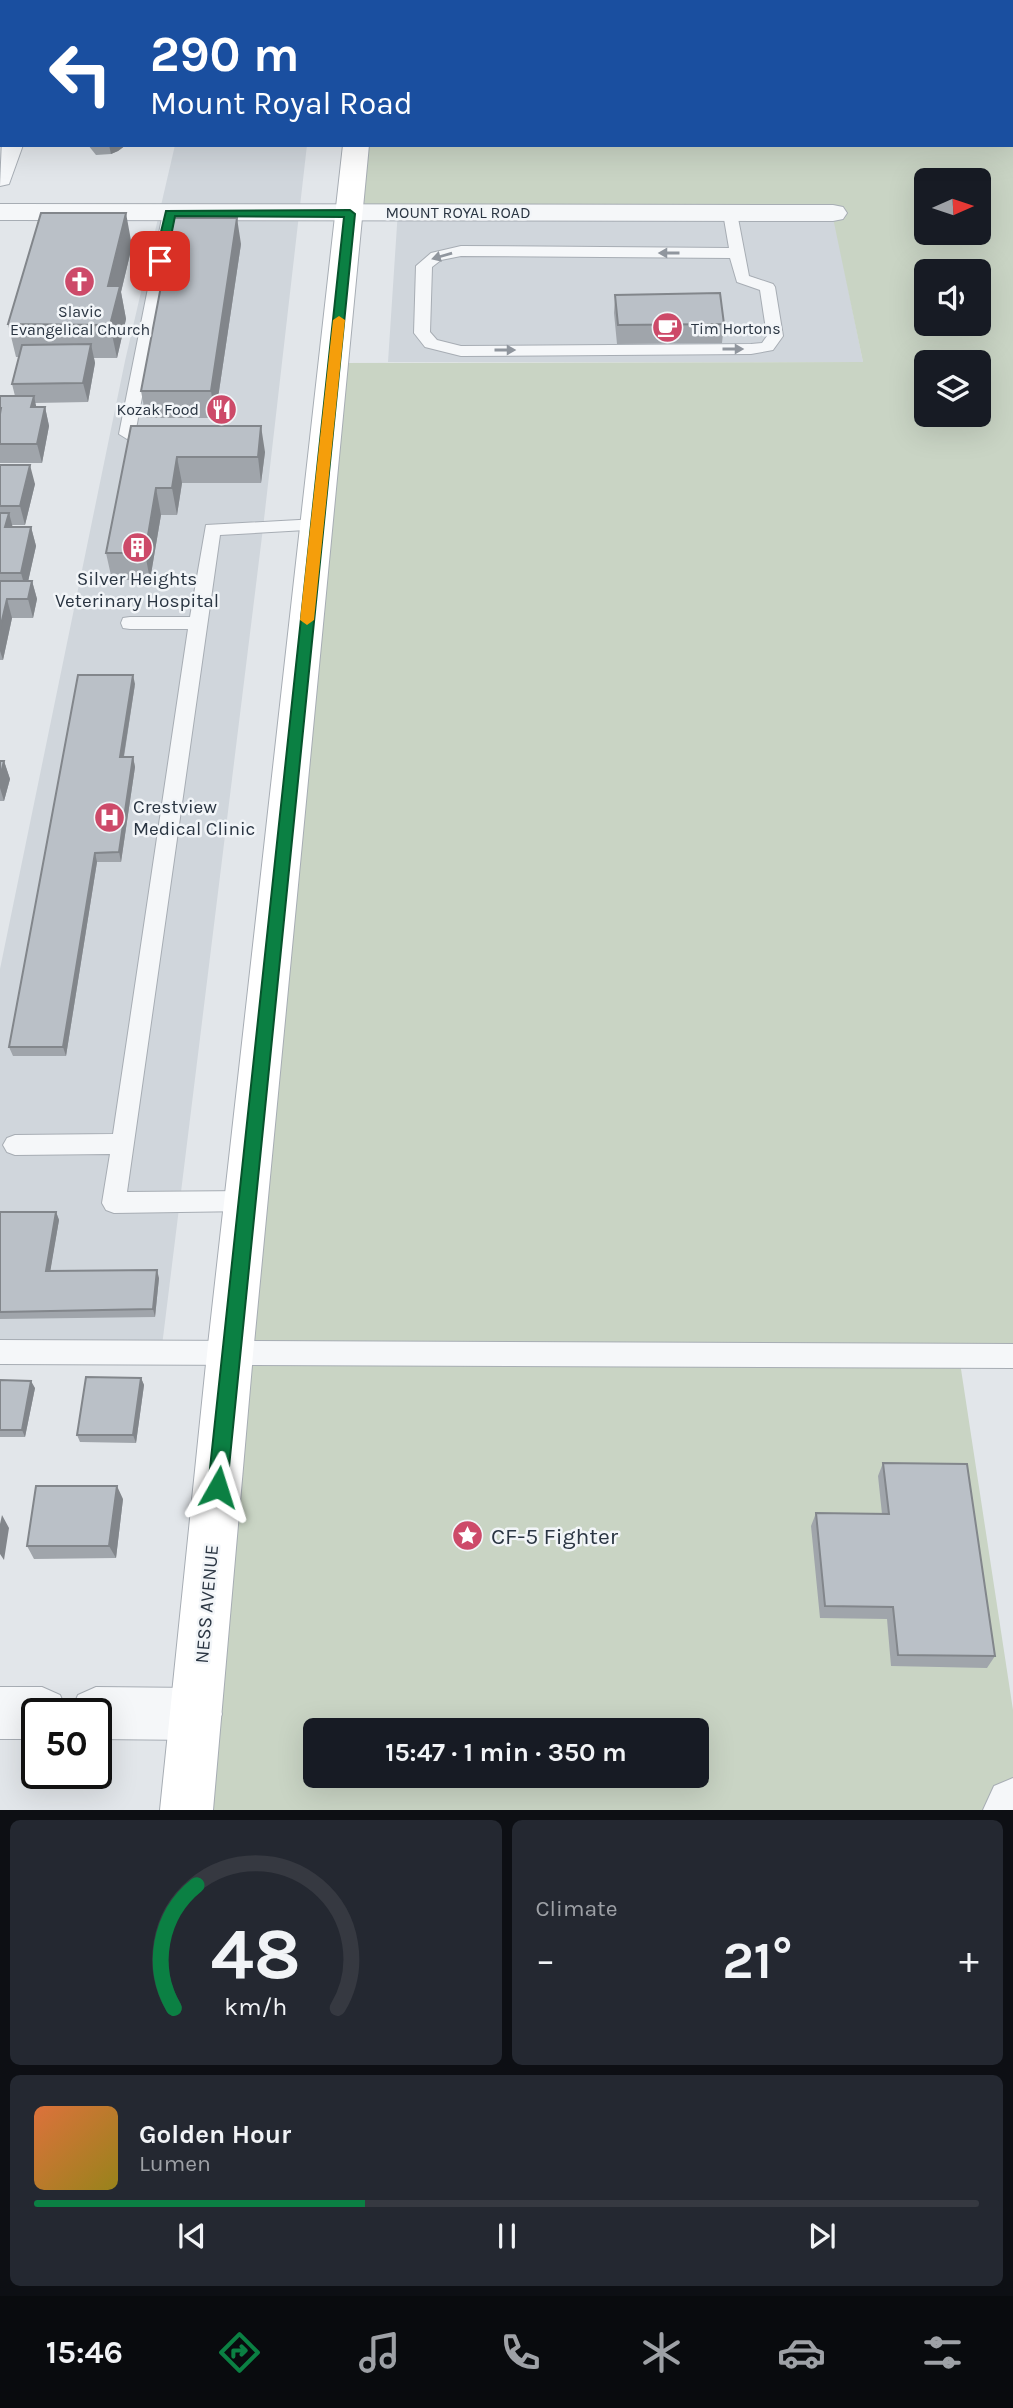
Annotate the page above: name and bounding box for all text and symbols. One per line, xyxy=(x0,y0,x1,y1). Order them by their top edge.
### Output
text: 290 m xyxy=(150,26,299,83)
icon: left xyxy=(35,28,126,119)
text: Mount Royal Road xyxy=(150,85,413,122)
north arrow xyxy=(914,168,990,245)
map controls xyxy=(914,168,991,427)
street label: MOUNT ROYAL ROAD xyxy=(386,203,530,222)
pin xyxy=(130,231,190,291)
icon: arrive xyxy=(141,242,179,280)
one-way arrow xyxy=(658,247,680,259)
one-way arrow xyxy=(432,251,453,261)
button: sound xyxy=(914,259,991,336)
church icon: Slavic Evangelical Church xyxy=(63,265,97,299)
place label: Slavic Evangelical Church xyxy=(10,302,150,339)
cafe icon: Tim Hortons xyxy=(651,311,685,345)
place label: Tim Hortons xyxy=(691,319,781,338)
one-way arrow xyxy=(722,343,744,355)
one-way arrow xyxy=(494,344,516,356)
button: layers xyxy=(914,350,991,427)
restaurant icon: Kozak Food xyxy=(205,392,239,426)
place label: Kozak Food xyxy=(116,400,199,419)
building icon: Silver Heights Veterinary Hospital xyxy=(120,530,154,564)
place label: Silver Heights Veterinary Hospital xyxy=(55,568,219,612)
place label: Crestview Medical Clinic xyxy=(133,796,255,840)
hospital icon: Crestview Medical Clinic xyxy=(93,800,127,834)
position arrow xyxy=(181,1450,255,1524)
place icon: CF-5 Fighter xyxy=(451,1519,485,1553)
place label: CF-5 Fighter xyxy=(491,1523,619,1550)
street label: NESS AVENUE xyxy=(191,1544,223,1664)
speed limit sign: 50 xyxy=(21,1698,112,1789)
text: 15:47 · 1 min · 350 m xyxy=(385,1737,627,1768)
text: Climate xyxy=(536,1895,618,1922)
text: 48 xyxy=(211,1912,301,1997)
text: 21° xyxy=(722,1930,792,1991)
text: − xyxy=(536,1938,555,1983)
text: + xyxy=(959,1938,979,1983)
text: km/h xyxy=(224,1992,287,2021)
text: Golden Hour xyxy=(139,2119,291,2150)
text: Lumen xyxy=(139,2150,211,2177)
icon: previous xyxy=(173,2217,211,2255)
icon: pause xyxy=(488,2217,526,2255)
icon: next xyxy=(803,2217,841,2255)
icon: directions xyxy=(215,2328,264,2377)
icon: music xyxy=(355,2328,404,2377)
icon: phone xyxy=(496,2328,545,2377)
icon: climate xyxy=(637,2328,686,2377)
icon: car xyxy=(777,2328,826,2377)
icon: filters xyxy=(918,2328,967,2377)
text: 15:46 xyxy=(46,2334,123,2371)

